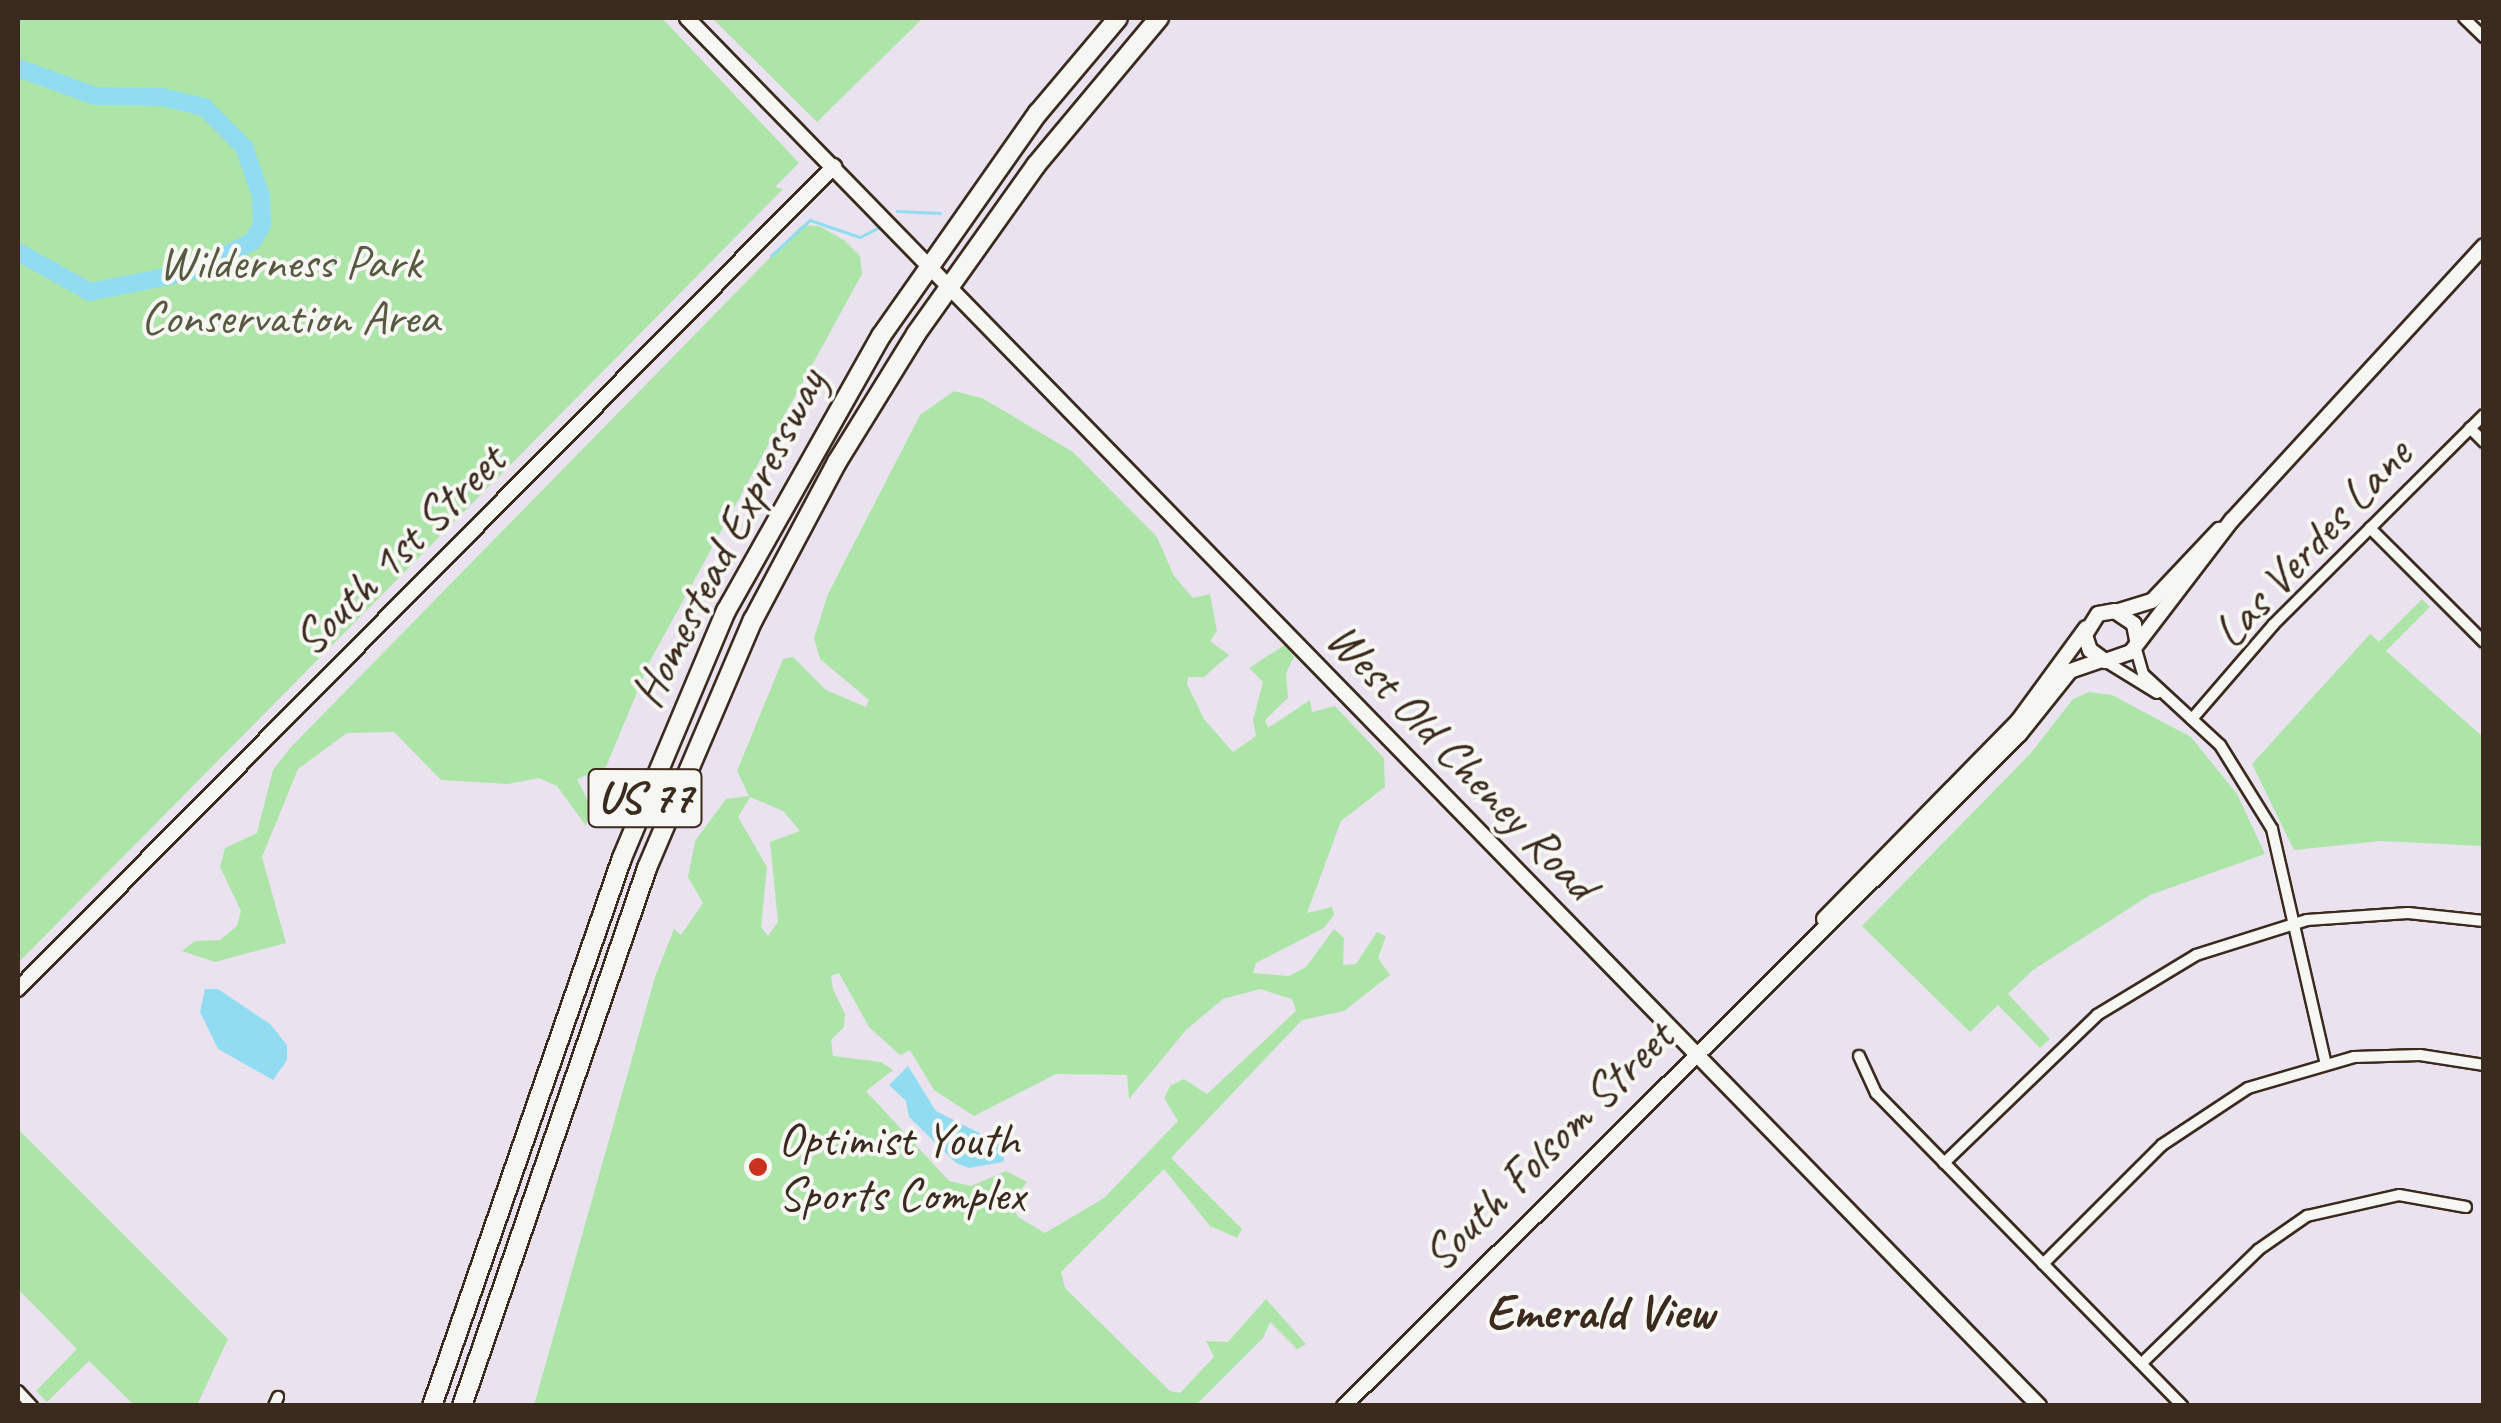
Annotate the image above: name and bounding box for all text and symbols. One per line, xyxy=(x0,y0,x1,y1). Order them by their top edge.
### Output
park label: Wilderness Park Conservation Area xyxy=(142,233,438,346)
street label: Homestead Expressway xyxy=(618,359,838,717)
street label: Las Verdes Lane xyxy=(2200,426,2424,660)
street label: South 1st Street xyxy=(281,432,517,668)
street label: West Old Cheney Road xyxy=(1315,610,1609,912)
road number: US 77 xyxy=(588,758,702,838)
street label: South Folsom Street xyxy=(1411,1009,1685,1283)
place label: Optimist Youth Sports Complex xyxy=(778,1110,1022,1223)
marker: Optimist Youth Sports Complex xyxy=(747,1156,769,1178)
district label: Emerald View xyxy=(1486,1282,1714,1342)

